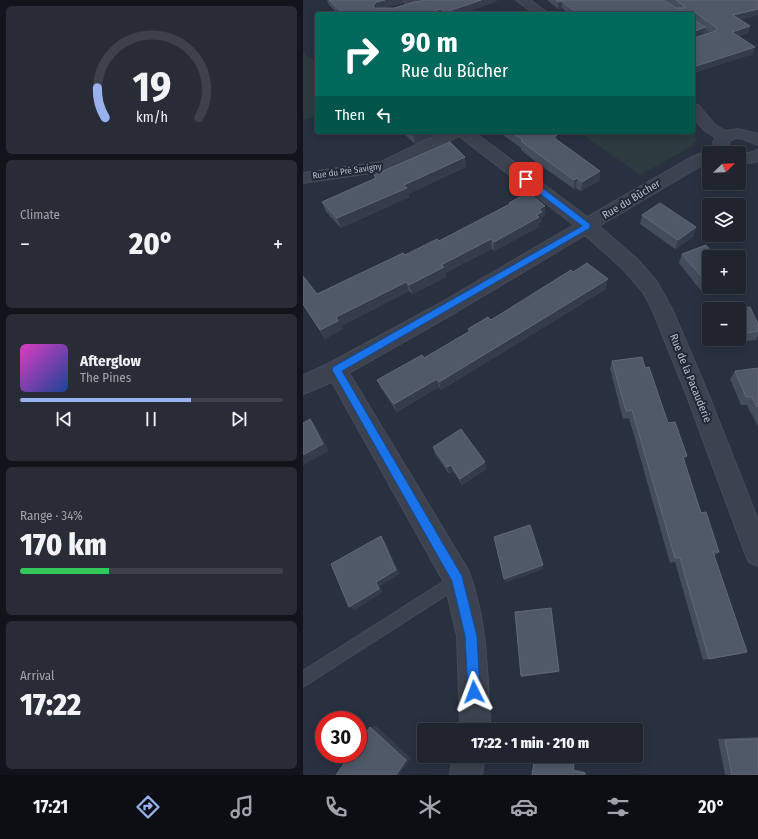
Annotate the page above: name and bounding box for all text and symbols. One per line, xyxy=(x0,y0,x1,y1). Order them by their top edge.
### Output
text: 90 m xyxy=(401,26,458,59)
icon: right xyxy=(335,28,387,80)
text: Rue du Bûcher xyxy=(401,60,508,82)
text: 19 xyxy=(132,62,171,112)
icon: left xyxy=(373,104,395,126)
text: Then xyxy=(335,106,365,124)
text: km/h xyxy=(136,108,167,125)
north arrow xyxy=(702,146,746,190)
map controls xyxy=(702,146,746,346)
street label: Rue du Pré Savigny xyxy=(312,161,382,181)
pin xyxy=(509,162,543,196)
icon: arrive xyxy=(515,168,537,190)
street label: Rue du Bûcher xyxy=(600,177,663,222)
button: layers xyxy=(702,198,746,242)
text: Climate xyxy=(20,207,60,222)
text: 20° xyxy=(129,226,174,262)
text: − xyxy=(20,231,30,258)
text: + xyxy=(273,231,283,258)
button: + xyxy=(702,250,746,294)
button: − xyxy=(702,302,746,346)
street label: Rue de la Pacauderie xyxy=(667,332,714,424)
text: Afterglow xyxy=(80,352,141,370)
text: The Pines xyxy=(80,370,131,385)
icon: previous xyxy=(53,408,75,430)
icon: pause xyxy=(140,408,162,430)
icon: next xyxy=(228,408,250,430)
text: Range · 34% xyxy=(20,508,83,523)
text: 170 km xyxy=(20,527,107,563)
text: Arrival xyxy=(20,668,54,683)
position arrow xyxy=(453,671,495,713)
text: 17:22 xyxy=(20,687,81,723)
speed limit sign: 30 xyxy=(315,711,367,763)
text: 17:22 · 1 min · 210 m xyxy=(471,734,589,752)
icon: directions xyxy=(134,793,162,821)
icon: music xyxy=(228,793,256,821)
icon: phone xyxy=(322,793,350,821)
icon: climate xyxy=(416,793,444,821)
icon: car xyxy=(510,793,538,821)
icon: filters xyxy=(604,793,632,821)
text: 17:21 xyxy=(33,796,68,818)
text: 20° xyxy=(698,796,725,818)

